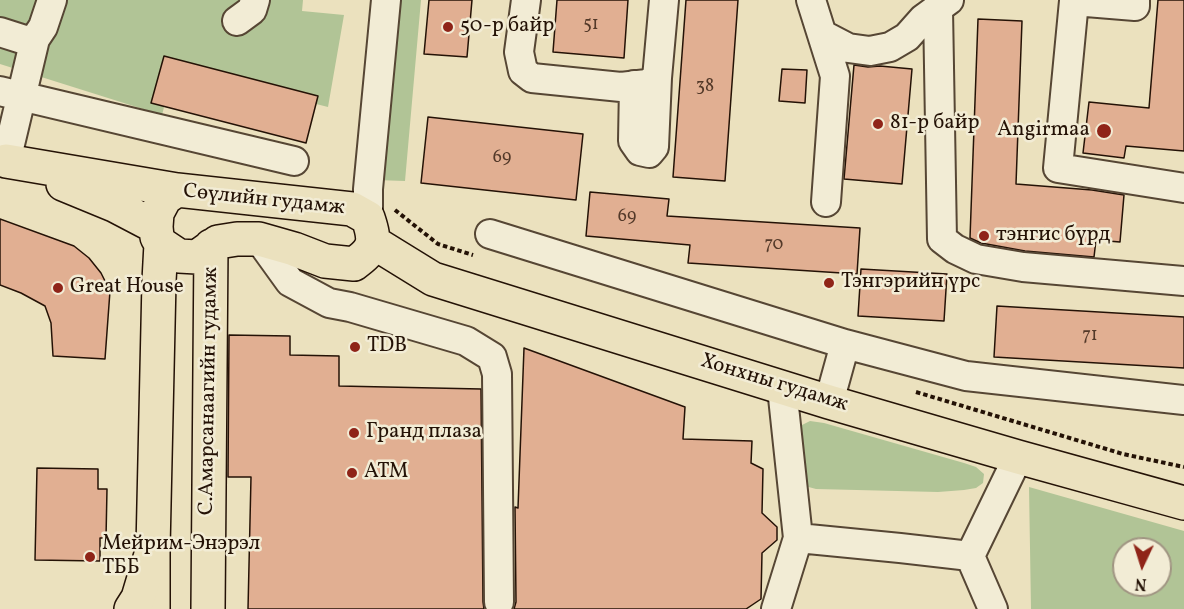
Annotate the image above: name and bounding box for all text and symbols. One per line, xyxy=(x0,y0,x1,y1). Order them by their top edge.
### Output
place label: 50-р байр xyxy=(460,14,554,40)
house number: 51 xyxy=(583,15,599,37)
marker: 50-р байр xyxy=(441,20,455,34)
house number: 38 xyxy=(696,77,714,99)
place label: 81-р байр xyxy=(890,111,980,137)
marker: 81-р байр xyxy=(871,117,885,131)
place label: Angirmaa xyxy=(997,118,1090,144)
marker: Angirmaa xyxy=(1095,122,1113,140)
house number: 69 xyxy=(493,148,511,170)
street label: Сөүлийн гудамж xyxy=(182,180,346,222)
house number: 69 xyxy=(618,207,636,229)
place label: тэнгис бүрд xyxy=(996,223,1110,249)
marker: тэнгис бүрд xyxy=(977,229,991,243)
house number: 70 xyxy=(765,235,783,257)
street label: С.Амарсанаагийн гудамж xyxy=(195,267,225,515)
place label: Тэнгэрийн үрс xyxy=(841,270,980,296)
place label: Great House xyxy=(70,275,184,301)
marker: Тэнгэрийн үрс xyxy=(822,276,836,290)
marker: Great House xyxy=(51,281,65,295)
house number: 71 xyxy=(1082,326,1098,348)
place label: TDB xyxy=(367,334,407,360)
marker: TDB xyxy=(348,340,362,354)
street label: Хонхны гудамж xyxy=(697,350,851,418)
place label: Гранд плаза xyxy=(366,420,482,446)
marker: Гранд плаза xyxy=(347,426,361,440)
place label: ATM xyxy=(364,460,408,486)
marker: ATM xyxy=(345,466,359,480)
place label: Мейрим-Энэрэл ТББ xyxy=(102,532,260,582)
north arrow xyxy=(1112,537,1172,597)
marker: Мейрим-Энэрэл ТББ xyxy=(83,550,97,564)
text: N xyxy=(1134,572,1147,594)

